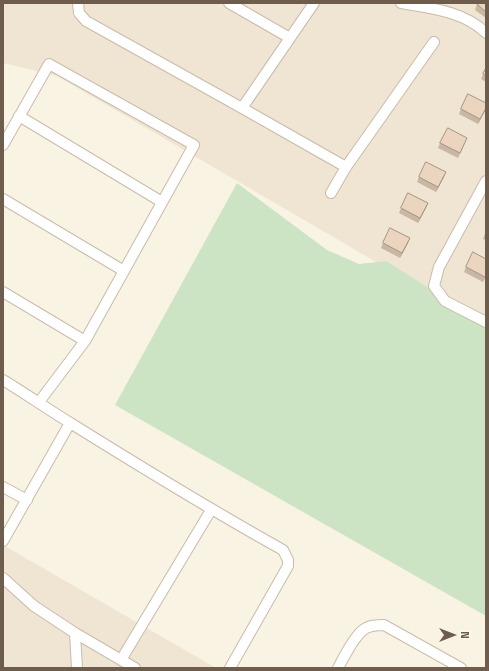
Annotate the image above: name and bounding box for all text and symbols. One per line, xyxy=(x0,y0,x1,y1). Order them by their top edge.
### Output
north arrow xyxy=(433,615,473,655)
text: N xyxy=(457,631,473,639)

